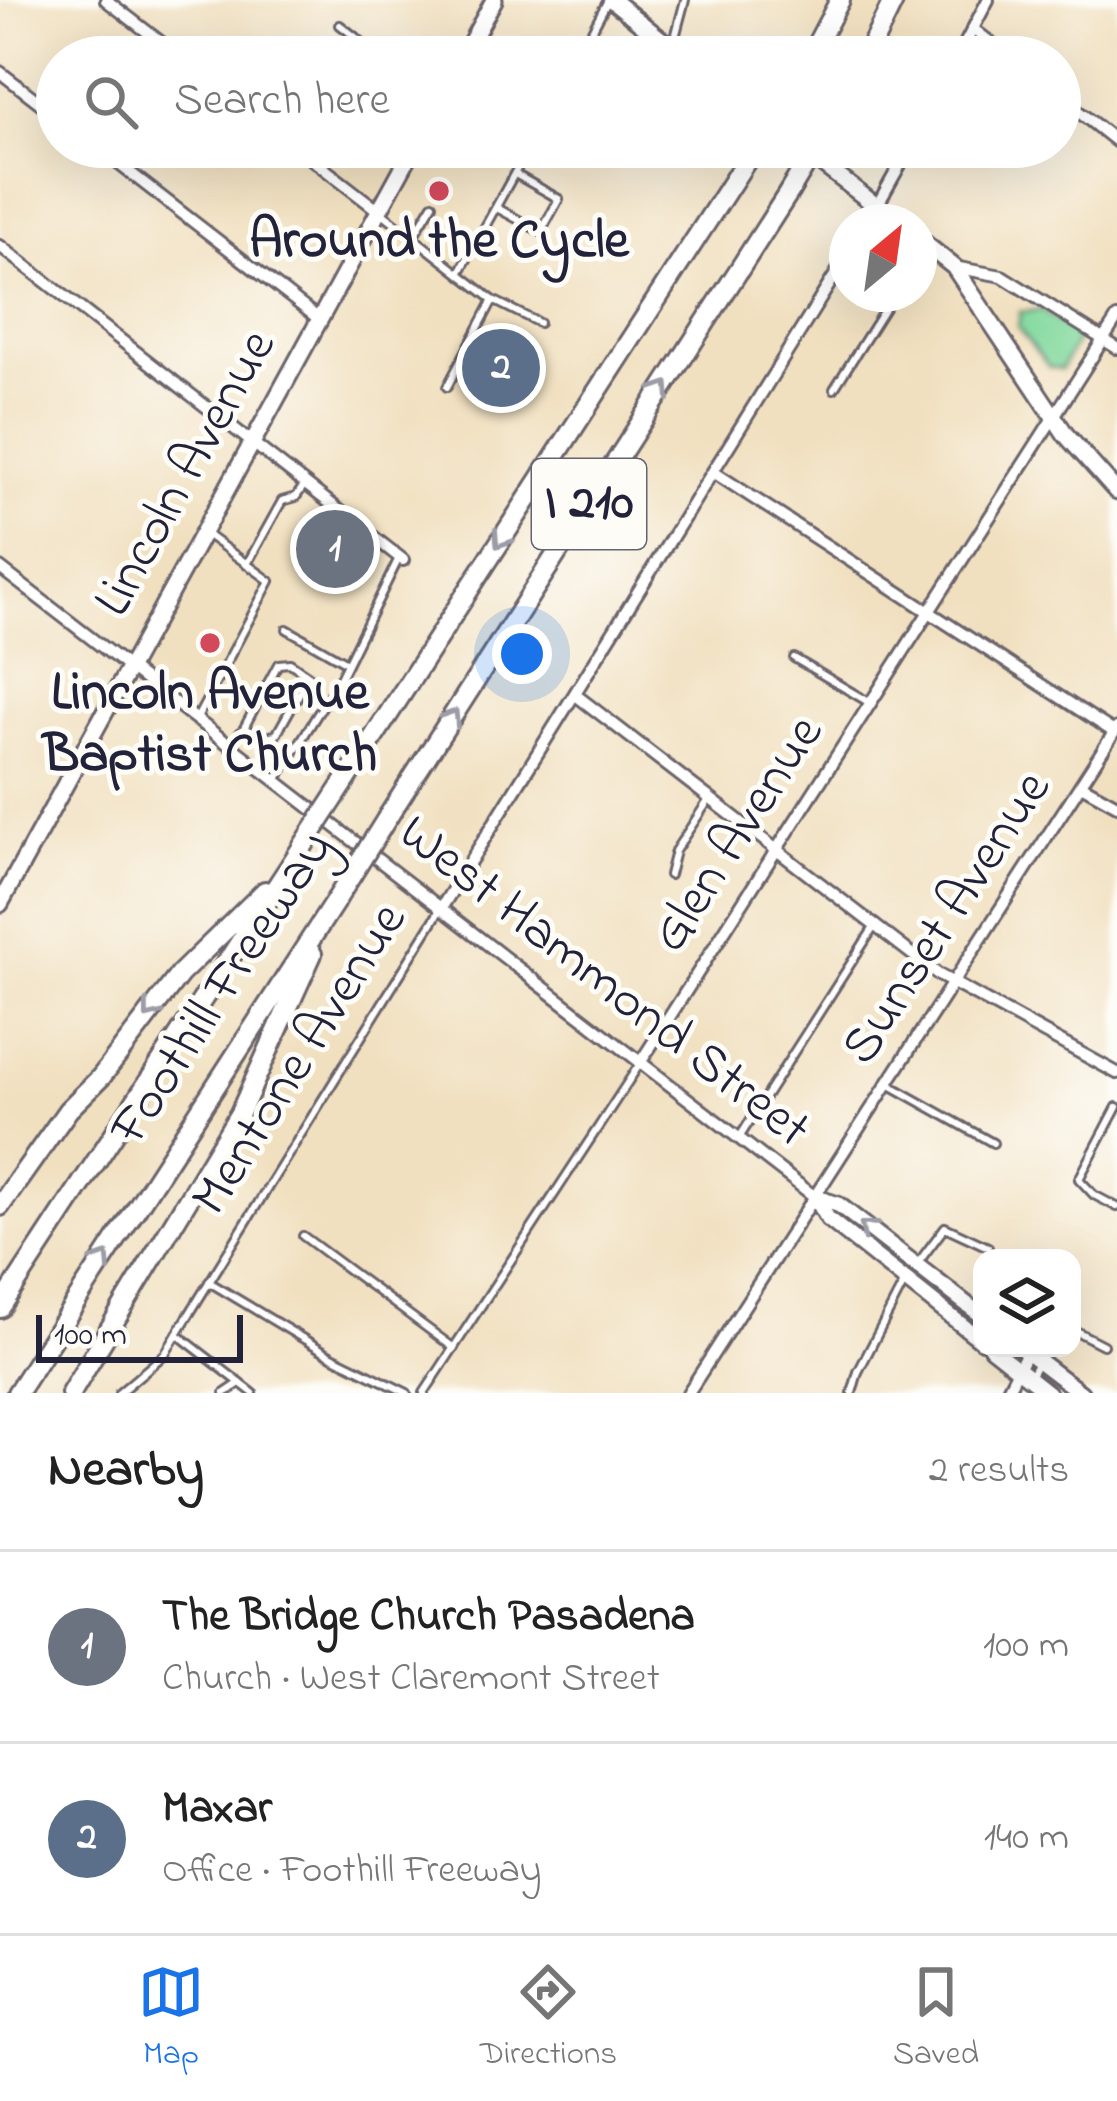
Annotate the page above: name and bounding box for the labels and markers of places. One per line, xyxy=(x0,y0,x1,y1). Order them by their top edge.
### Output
marker: Around the Cycle xyxy=(426,178,452,204)
place label: Around the Cycle xyxy=(249,204,630,283)
pin: 2 xyxy=(462,323,540,413)
pin: 1 xyxy=(296,504,374,594)
marker: Lincoln Avenue Baptist Church xyxy=(197,630,223,656)
place label: Lincoln Avenue Baptist Church xyxy=(41,656,377,796)

